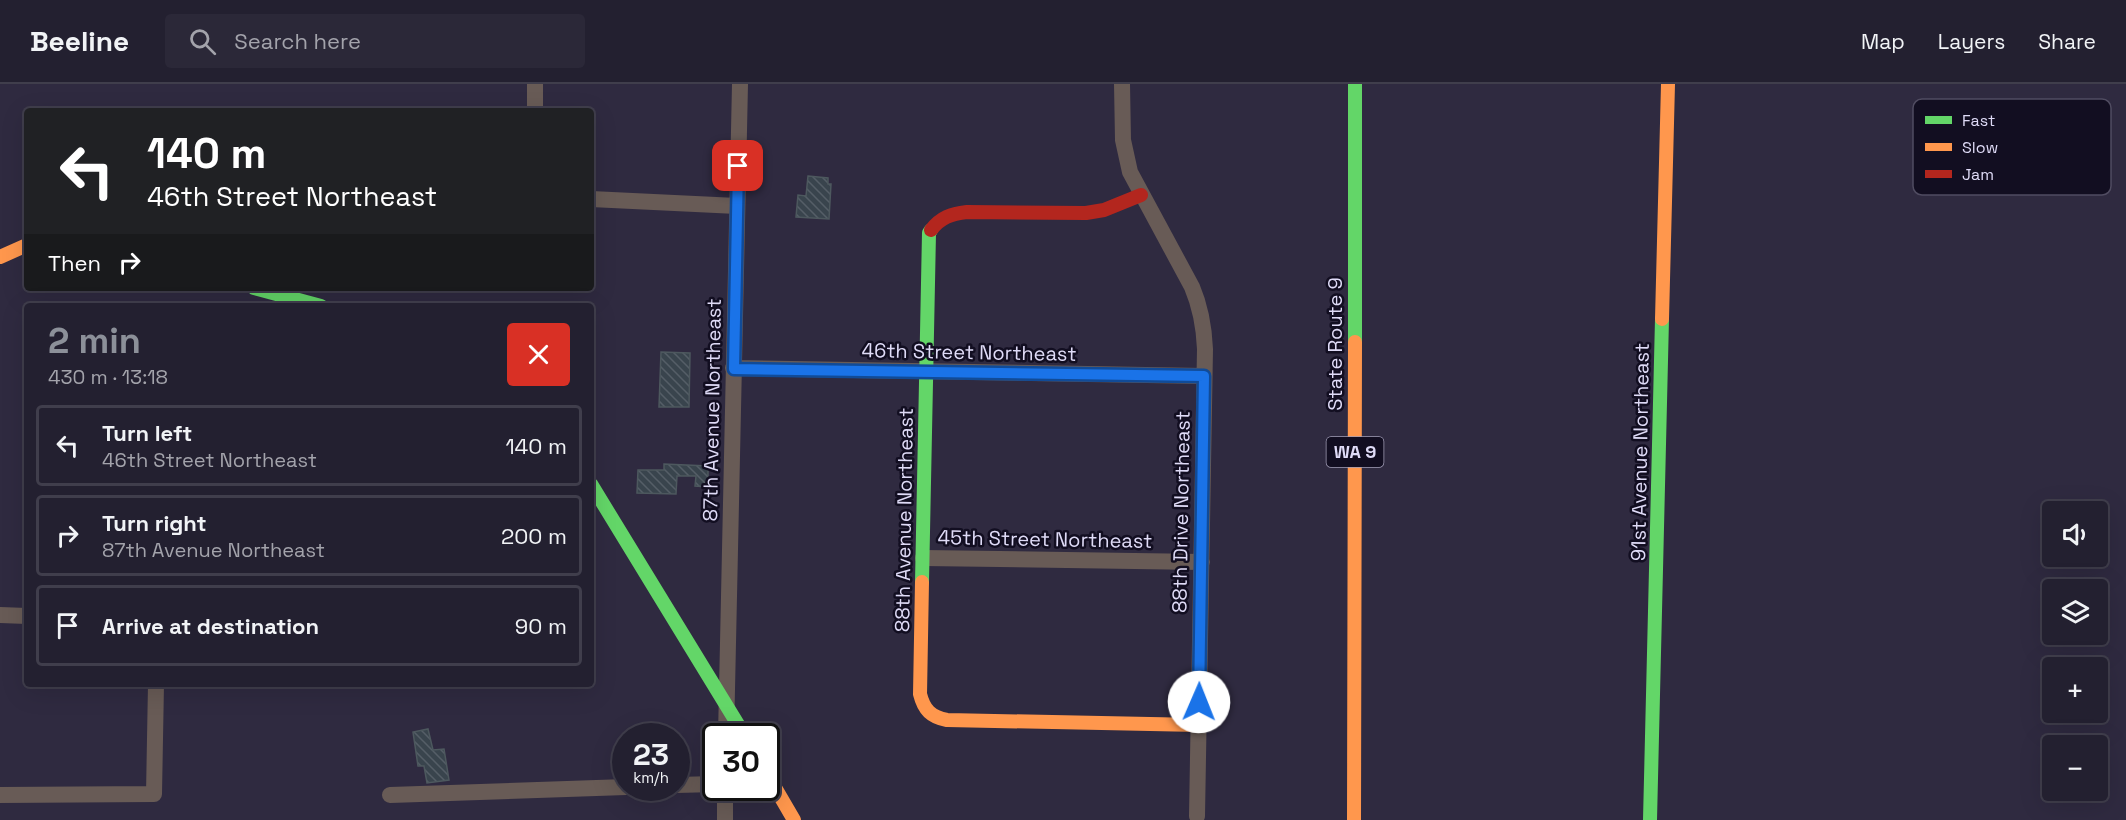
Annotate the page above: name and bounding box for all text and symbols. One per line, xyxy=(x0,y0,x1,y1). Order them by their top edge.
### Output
search box xyxy=(165,14,585,68)
text: Beeline xyxy=(30,23,129,59)
icon: search xyxy=(186,25,219,58)
text: Search here xyxy=(234,27,361,55)
text: Map xyxy=(1861,28,1905,55)
text: Layers xyxy=(1938,28,2005,55)
text: Share xyxy=(2038,28,2096,55)
legend xyxy=(1913,99,2111,195)
text: Fast xyxy=(1962,110,1995,131)
text: 140 m xyxy=(147,127,266,180)
icon: left xyxy=(48,132,126,210)
text: Slow xyxy=(1962,137,1998,158)
pin xyxy=(712,140,763,191)
icon: arrive xyxy=(721,149,754,182)
text: Jam xyxy=(1962,164,1994,185)
text: 46th Street Northeast xyxy=(147,179,437,214)
icon: right xyxy=(113,246,146,279)
text: Then xyxy=(48,249,101,277)
street label: State Route 9 xyxy=(1322,277,1348,411)
street label: 87th Avenue Northeast xyxy=(697,298,727,522)
text: 2 min xyxy=(48,318,141,364)
button: close xyxy=(507,323,570,386)
street label: 46th Street Northeast xyxy=(861,337,1077,367)
street label: 91st Avenue Northeast xyxy=(1625,343,1655,561)
text: 430 m · 13:18 xyxy=(48,364,168,390)
street label: 88th Avenue Northeast xyxy=(889,408,919,632)
street label: 88th Drive Northeast xyxy=(1166,411,1196,613)
text: Turn left xyxy=(102,419,192,447)
icon: left xyxy=(51,429,84,462)
text: 140 m xyxy=(505,432,567,460)
road number: WA 9 xyxy=(1326,437,1384,467)
text: 46th Street Northeast xyxy=(102,447,317,473)
map controls xyxy=(2042,501,2108,801)
button: sound xyxy=(2042,501,2108,567)
text: Turn right xyxy=(102,509,207,537)
icon: right xyxy=(51,519,84,552)
text: 200 m xyxy=(501,522,567,550)
street label: 45th Street Northeast xyxy=(937,524,1153,554)
text: 87th Avenue Northeast xyxy=(102,537,325,563)
button: layers xyxy=(2042,579,2108,645)
icon: arrive xyxy=(51,609,84,642)
text: Arrive at destination xyxy=(102,612,319,640)
text: 90 m xyxy=(515,612,567,640)
button: + xyxy=(2042,657,2108,723)
position arrow xyxy=(1167,670,1231,734)
speed limit sign: 30 xyxy=(702,723,780,801)
text: 23 xyxy=(633,735,669,774)
button: − xyxy=(2042,735,2108,801)
text: km/h xyxy=(633,768,669,787)

